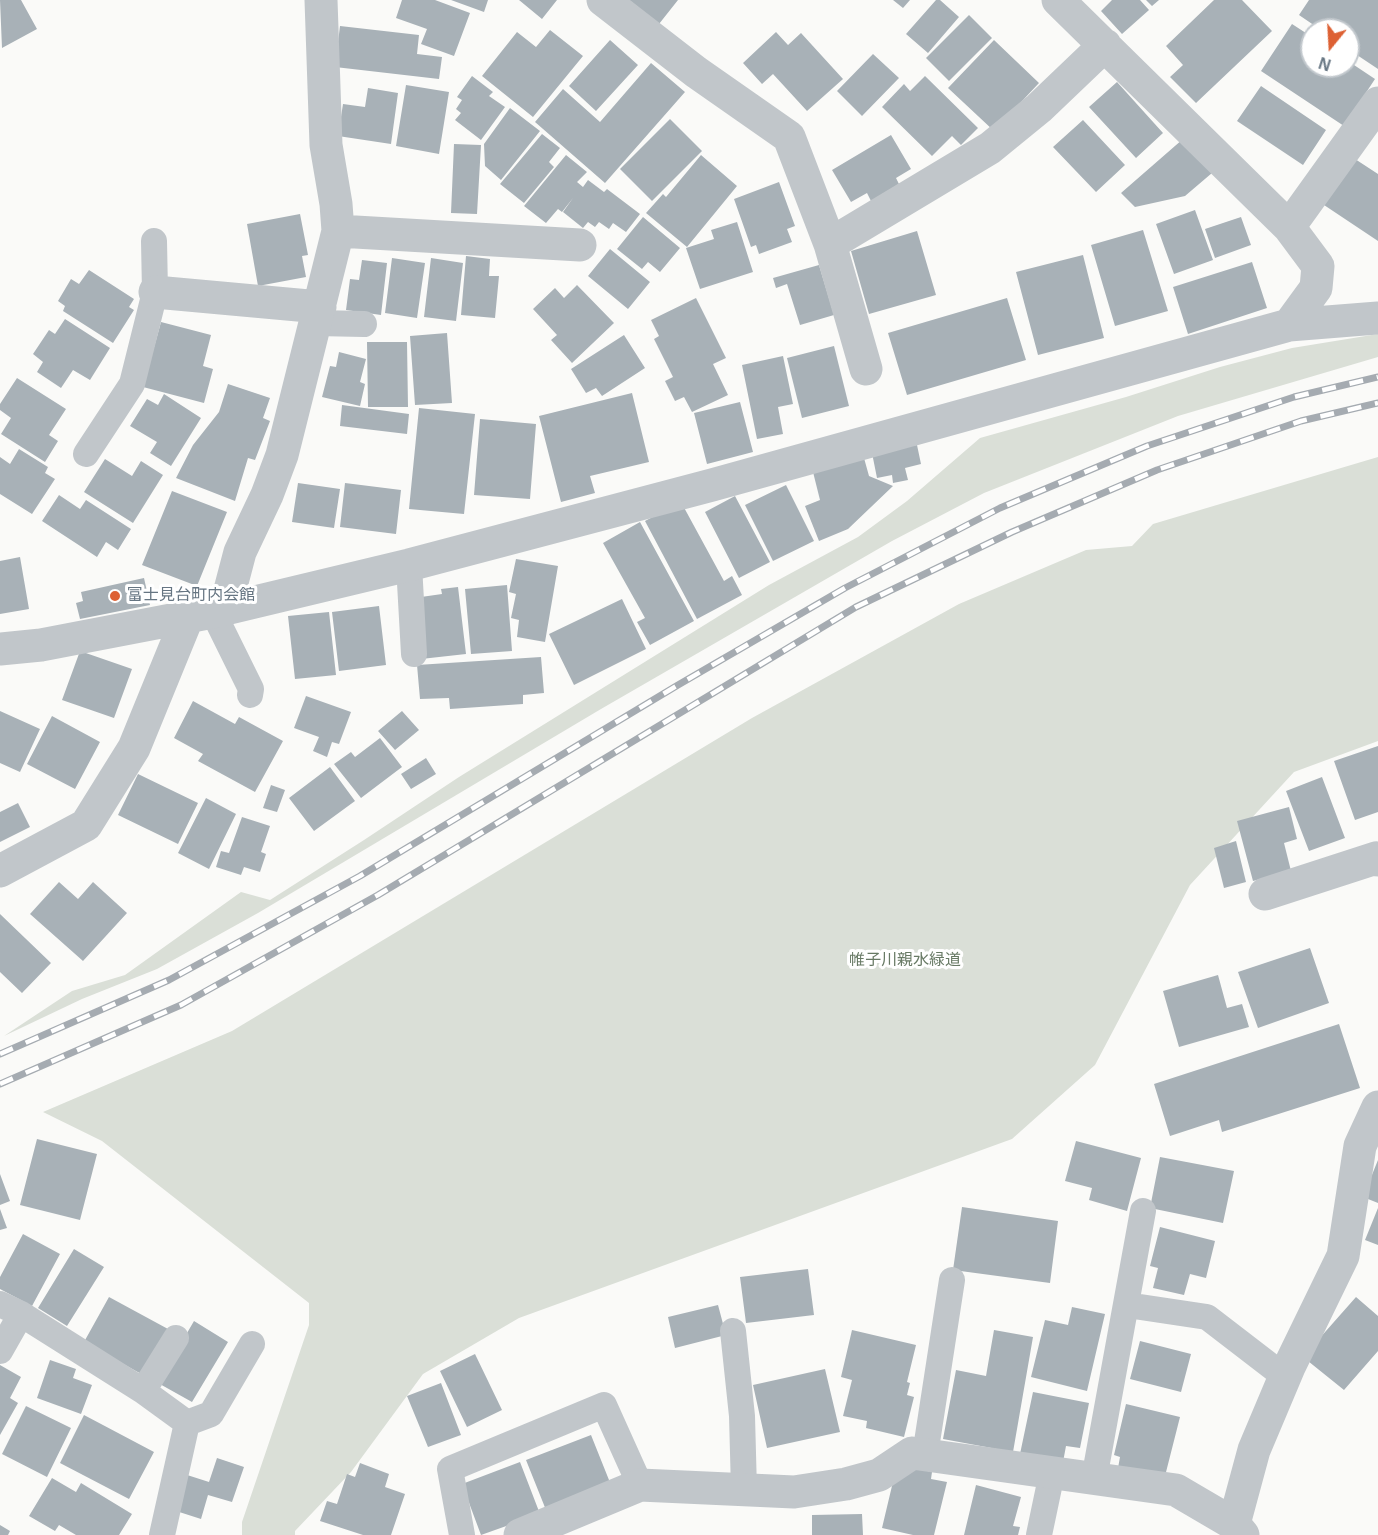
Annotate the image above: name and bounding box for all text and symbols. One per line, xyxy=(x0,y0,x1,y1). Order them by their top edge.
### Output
north arrow xyxy=(1300,18,1360,78)
text: N xyxy=(1317,54,1333,74)
place label: 富士見台町内会館 xyxy=(127,586,255,606)
marker: 富士見台町内会館 xyxy=(108,589,122,603)
park label: 帷子川親水緑道 xyxy=(849,951,961,971)

